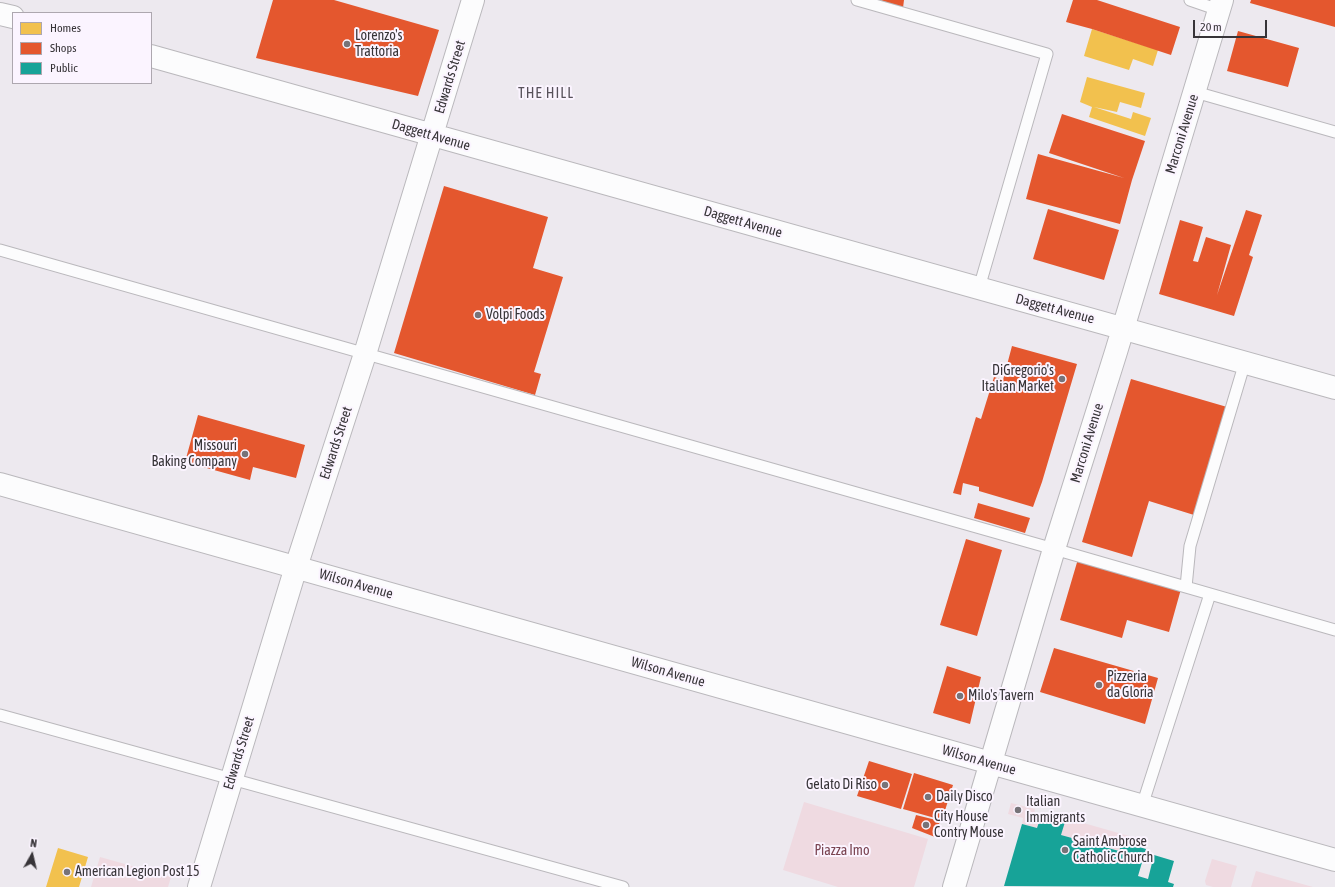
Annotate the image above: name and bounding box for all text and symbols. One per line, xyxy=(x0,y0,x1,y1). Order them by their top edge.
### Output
legend xyxy=(12,12,152,84)
scale bar xyxy=(1195,12,1269,38)
text: 20 m xyxy=(1200,20,1222,34)
text: Homes xyxy=(50,21,81,35)
place label: Lorenzo's Trattoria xyxy=(355,28,402,60)
street label: Edwards Street xyxy=(431,38,469,116)
marker: Lorenzo's Trattoria xyxy=(342,39,352,49)
text: Shops xyxy=(50,41,76,55)
text: Public xyxy=(50,61,78,75)
district label: THE HILL xyxy=(518,84,574,102)
street label: Marconi Avenue xyxy=(1162,92,1202,176)
street label: Daggett Avenue xyxy=(390,116,472,154)
street label: Daggett Avenue xyxy=(702,203,784,241)
street label: Daggett Avenue xyxy=(1014,290,1096,328)
place label: Volpi Foods xyxy=(486,307,545,323)
marker: Volpi Foods xyxy=(473,310,483,320)
place label: DiGregorio's Italian Market xyxy=(981,363,1054,396)
marker: DiGregorio's Italian Market xyxy=(1057,374,1067,384)
street label: Marconi Avenue xyxy=(1067,401,1107,485)
street label: Edwards Street xyxy=(316,404,356,482)
place label: Missouri Baking Company xyxy=(152,438,237,470)
marker: Missouri Baking Company xyxy=(240,449,250,459)
street label: Wilson Avenue xyxy=(317,565,395,603)
street label: Wilson Avenue xyxy=(629,653,707,691)
place label: Pizzeria da Gloria xyxy=(1107,669,1153,702)
marker: Pizzeria da Gloria xyxy=(1094,680,1104,690)
place label: Milo's Tavern xyxy=(968,688,1034,704)
marker: Milo's Tavern xyxy=(955,691,965,701)
street label: Edwards Street xyxy=(220,714,258,792)
street label: Wilson Avenue xyxy=(940,741,1018,779)
place label: Gelato Di Riso xyxy=(806,777,877,793)
marker: Gelato Di Riso xyxy=(880,780,890,790)
place label: Daily Disco xyxy=(936,789,993,805)
marker: Daily Disco xyxy=(923,792,933,802)
place label: Italian Immigrants xyxy=(1026,794,1085,826)
marker: Italian Immigrants xyxy=(1013,805,1023,815)
place label: City House Contry Mouse xyxy=(934,809,1004,842)
marker: City House Contry Mouse xyxy=(921,820,931,830)
place label: Saint Ambrose Catholic Church xyxy=(1073,834,1153,866)
north arrow xyxy=(12,835,52,875)
text: N xyxy=(30,837,38,850)
park label: Piazza Imo xyxy=(814,843,870,859)
marker: Saint Ambrose Catholic Church xyxy=(1060,845,1070,855)
place label: American Legion Post 15 xyxy=(75,864,200,880)
marker: American Legion Post 15 xyxy=(62,867,72,877)

